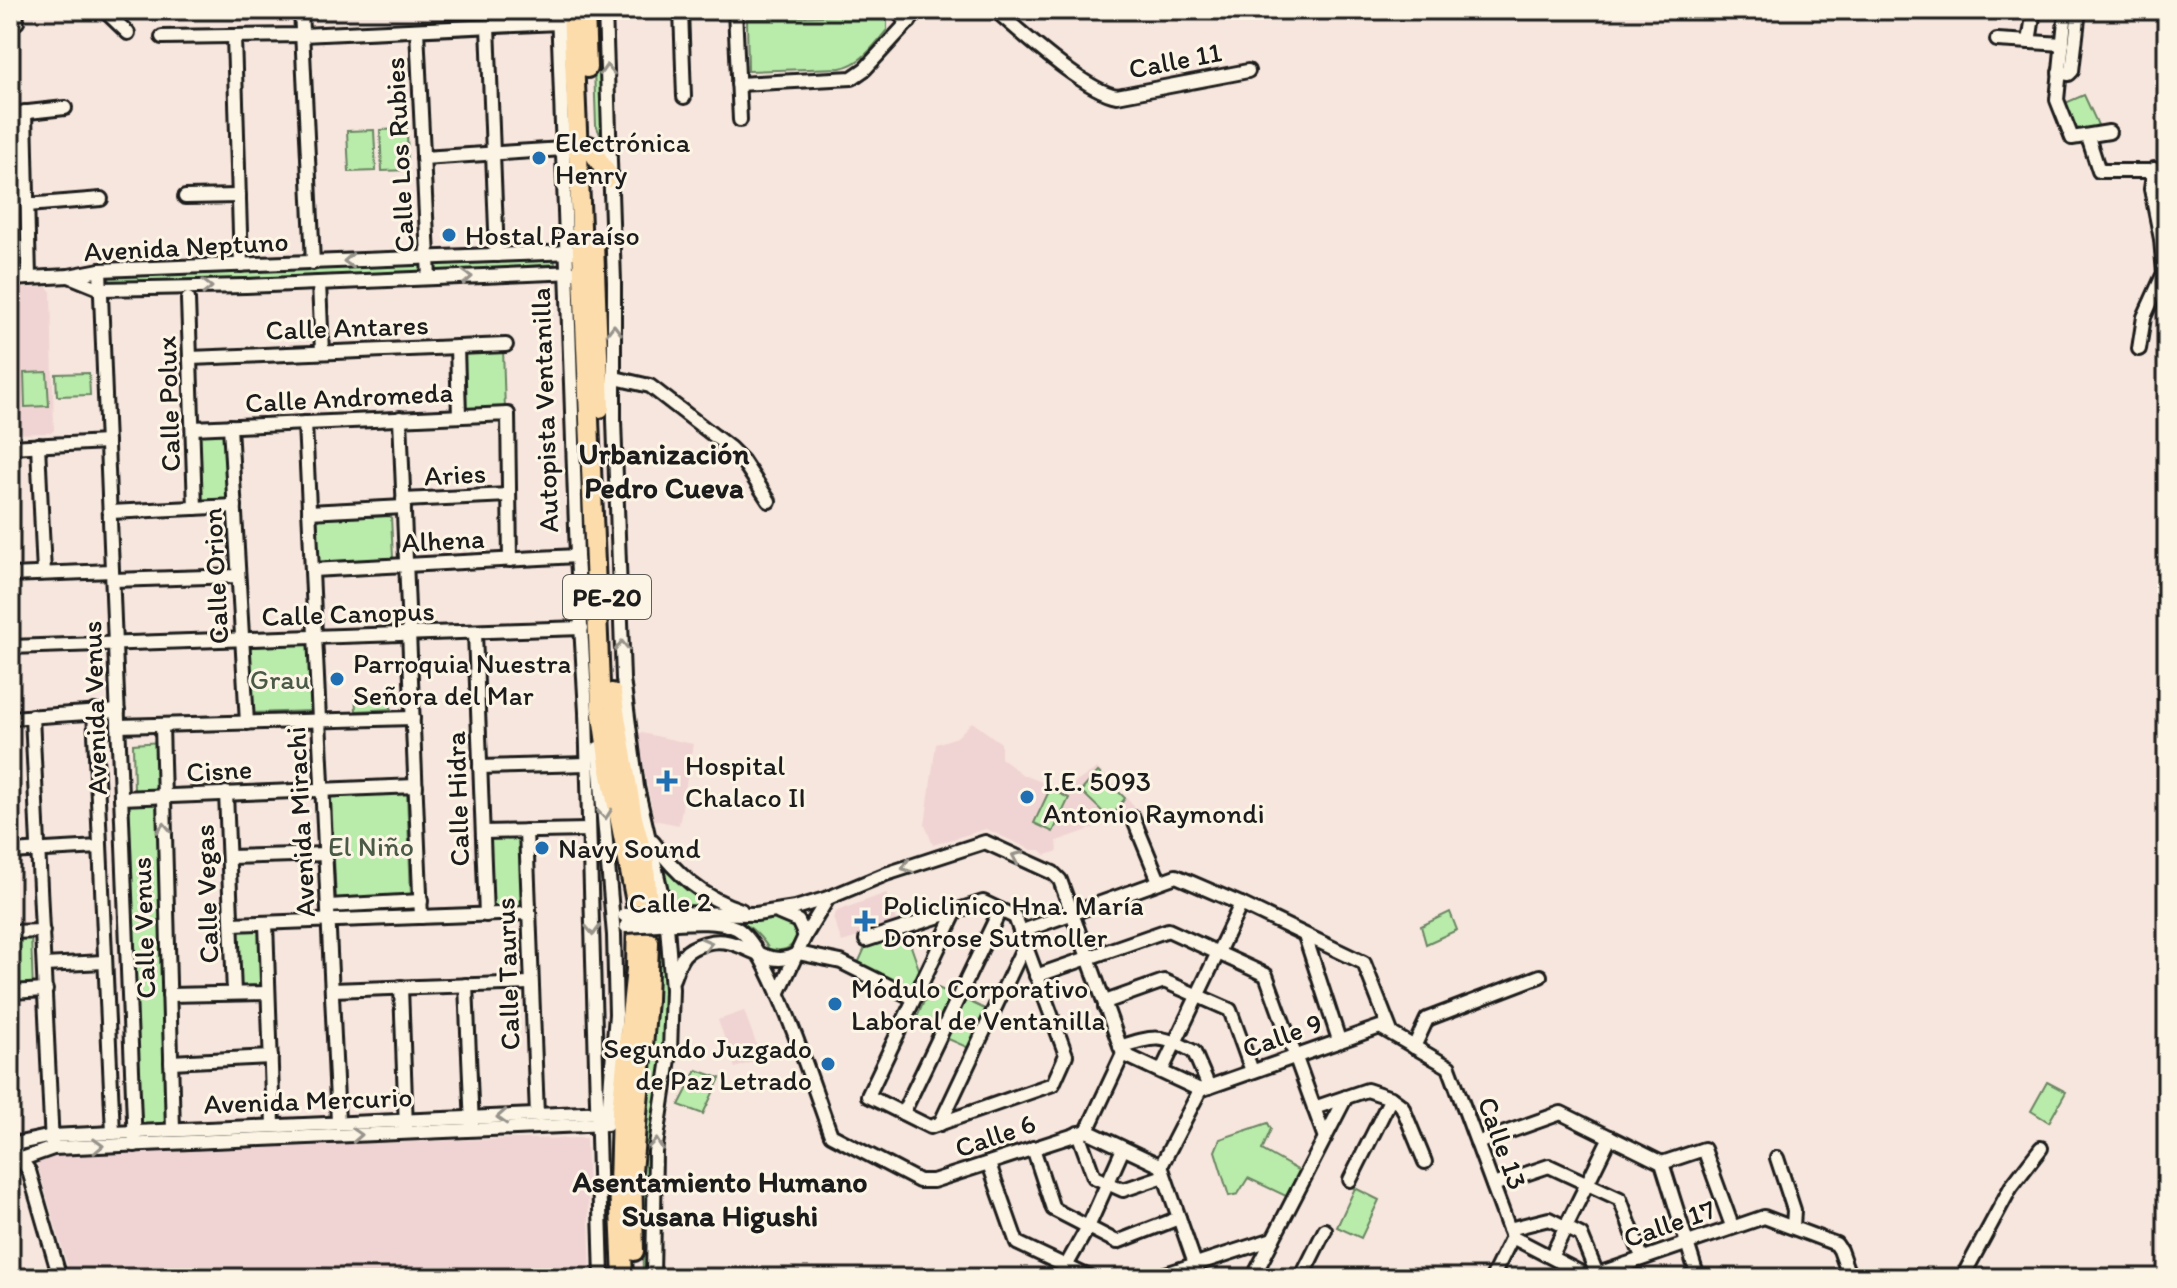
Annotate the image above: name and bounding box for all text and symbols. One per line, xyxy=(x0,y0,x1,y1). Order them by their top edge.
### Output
street label: Calle 11 xyxy=(1126,34,1224,86)
street label: Calle Los Rubies xyxy=(377,56,421,254)
one-way arrow xyxy=(598,63,615,76)
place label: Electrónica Henry xyxy=(555,125,691,191)
marker: Electrónica Henry xyxy=(530,149,548,167)
place label: Hostal Paraíso xyxy=(465,218,640,252)
street label: Avenida Neptuno xyxy=(83,224,289,268)
marker: Hostal Paraíso xyxy=(440,226,458,244)
one-way arrow xyxy=(342,253,355,270)
one-way arrow xyxy=(461,268,474,285)
one-way arrow xyxy=(201,278,214,296)
street label: Autopista Ventanilla xyxy=(523,287,565,533)
street label: Calle Antares xyxy=(265,307,429,347)
one-way arrow xyxy=(605,323,623,336)
street label: Calle Polux xyxy=(149,336,187,472)
street label: Calle Andromeda xyxy=(244,375,454,419)
district label: Urbanización Pedro Cueva xyxy=(579,435,749,506)
street label: Aries xyxy=(423,455,487,493)
street label: Calle Orion xyxy=(194,507,236,645)
street label: Alhena xyxy=(401,521,486,559)
road number: PE-20 xyxy=(563,575,651,619)
street label: Calle Canopus xyxy=(261,593,435,633)
street label: Avenida Venus xyxy=(74,620,114,796)
one-way arrow xyxy=(613,639,631,652)
place label: Parroquia Nuestra Señora del Mar xyxy=(353,646,572,712)
park label: Grau xyxy=(250,662,310,696)
marker: Parroquia Nuestra Señora del Mar xyxy=(328,670,346,688)
street label: Avenida Mirachi xyxy=(278,726,322,918)
street label: Calle Hidra xyxy=(438,730,476,867)
place label: Hospital Chalaco II xyxy=(685,748,806,814)
street label: Cisne xyxy=(185,751,253,789)
place label: I.E. 5093 Antonio Raymondi xyxy=(1043,764,1265,830)
marker: Hospital Chalaco II xyxy=(656,770,678,792)
marker: I.E. 5093 Antonio Raymondi xyxy=(1018,788,1036,806)
one-way arrow xyxy=(597,808,614,821)
one-way arrow xyxy=(156,821,173,834)
street label: Calle Vegas xyxy=(187,824,225,964)
park label: El Niño xyxy=(328,829,414,863)
place label: Navy Sound xyxy=(558,831,701,865)
marker: Navy Sound xyxy=(533,839,551,857)
one-way arrow xyxy=(1011,851,1025,867)
street label: Calle Venus xyxy=(124,857,162,999)
one-way arrow xyxy=(901,858,915,874)
street label: Calle 2 xyxy=(628,884,712,920)
place label: Policlinico Hna. María Donrose Sutmoller xyxy=(883,888,1144,954)
street label: Calle Taurus xyxy=(487,897,527,1051)
marker: Policlinico Hna. María Donrose Sutmoller xyxy=(854,910,876,932)
one-way arrow xyxy=(584,924,601,937)
one-way arrow xyxy=(700,937,714,954)
place label: Módulo Corporativo Laboral de Ventanilla xyxy=(851,971,1105,1037)
marker: Módulo Corporativo Laboral de Ventanilla xyxy=(826,995,844,1013)
street label: Calle 9 xyxy=(1237,1005,1327,1065)
place label: Segundo Juzgado de Paz Letrado xyxy=(603,1031,812,1097)
marker: Segundo Juzgado de Paz Letrado xyxy=(819,1055,837,1073)
street label: Avenida Mercurio xyxy=(203,1079,413,1121)
street label: Calle 13 xyxy=(1471,1092,1535,1194)
street label: Calle 6 xyxy=(950,1105,1040,1165)
one-way arrow xyxy=(495,1108,508,1125)
one-way arrow xyxy=(351,1127,364,1144)
one-way arrow xyxy=(647,1137,664,1151)
one-way arrow xyxy=(92,1138,105,1155)
district label: Asentamiento Humano Susana Higushi xyxy=(572,1163,867,1234)
street label: Calle 17 xyxy=(1619,1191,1720,1255)

